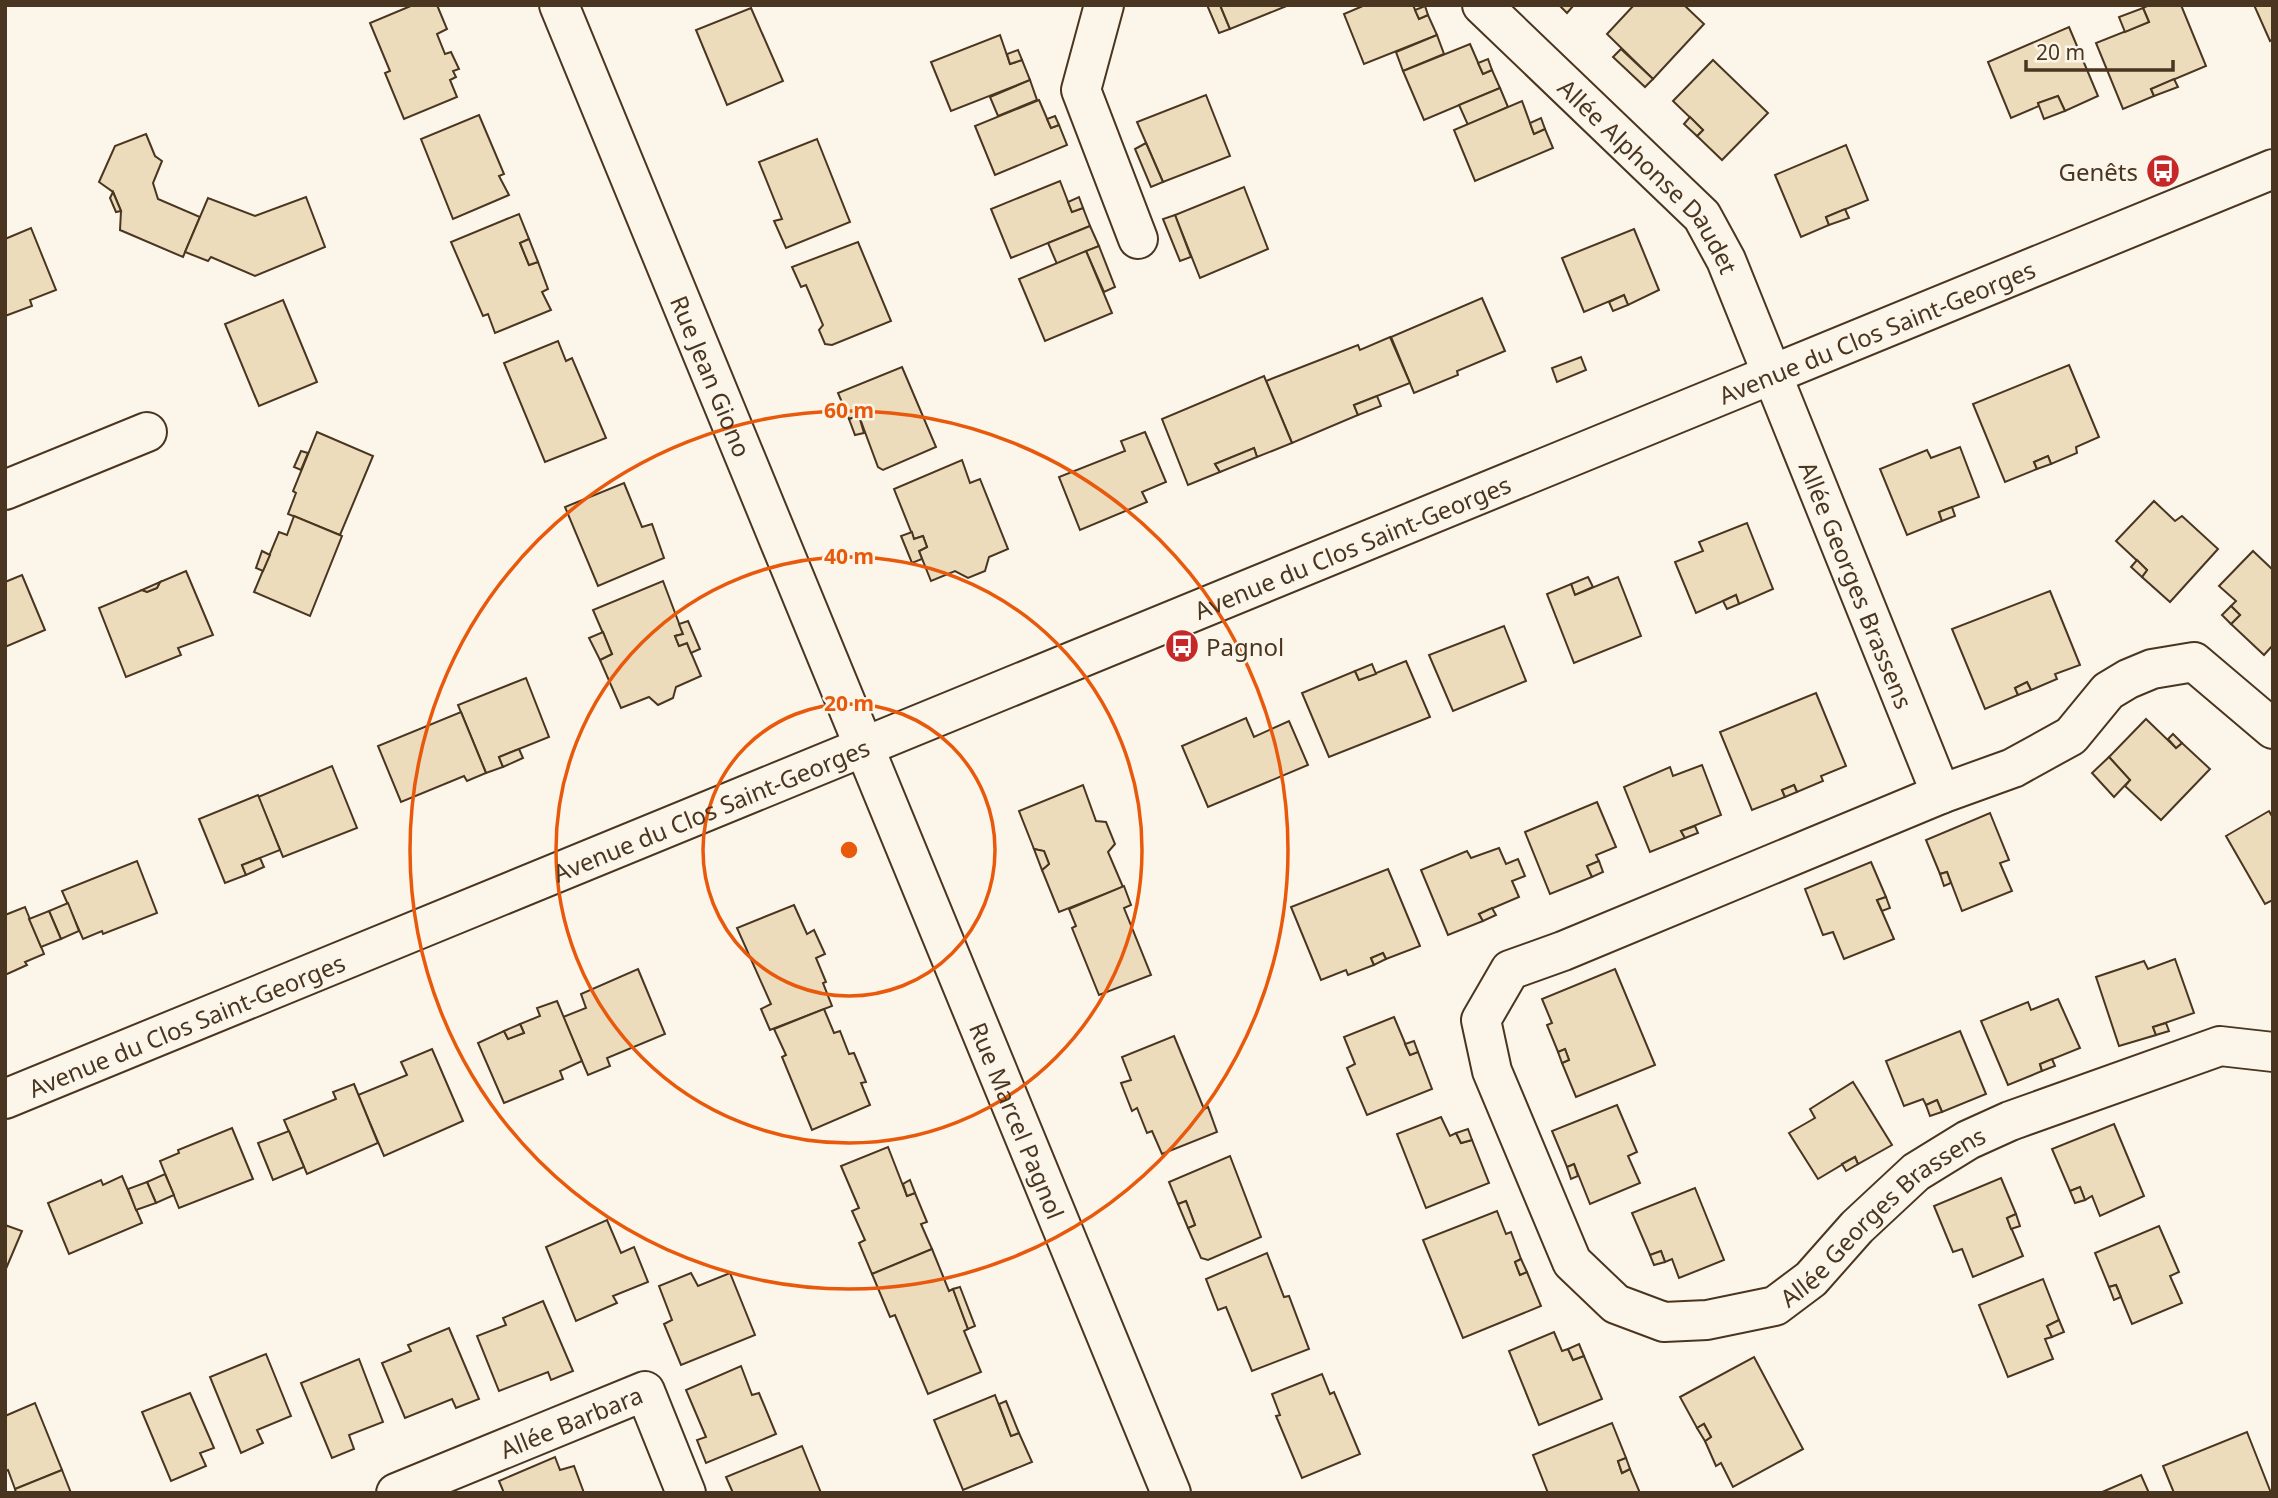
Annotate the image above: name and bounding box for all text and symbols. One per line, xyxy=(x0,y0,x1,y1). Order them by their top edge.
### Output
scale bar xyxy=(2026,28,2173,72)
text: 20 m xyxy=(2036,38,2085,66)
street label: Allée Alphonse Daudet xyxy=(1552,71,1746,278)
bus stop icon: Genêts xyxy=(2144,152,2182,190)
place label: Genêts xyxy=(2058,155,2138,188)
street label: Avenue du Clos Saint-Georges xyxy=(1714,252,2040,411)
street label: Rue Jean Giono xyxy=(664,290,759,462)
text: 60 m xyxy=(824,396,874,424)
street label: Allée Georges Brassens xyxy=(1792,456,1921,713)
street label: Avenue du Clos Saint-Georges xyxy=(1189,467,1515,626)
text: 40 m xyxy=(824,542,874,570)
bus stop icon: Pagnol xyxy=(1163,627,1201,665)
place label: Pagnol xyxy=(1206,630,1284,663)
text: 20 m xyxy=(824,689,874,717)
street label: Avenue du Clos Saint-Georges xyxy=(548,730,874,889)
centre of rings xyxy=(837,838,861,862)
street label: Avenue du Clos Saint-Georges xyxy=(23,945,350,1104)
street label: Rue Marcel Pagnol xyxy=(963,1017,1073,1224)
street label: Allée Georges Brassens xyxy=(1773,1118,1990,1314)
street label: Allée Barbara xyxy=(495,1377,647,1465)

